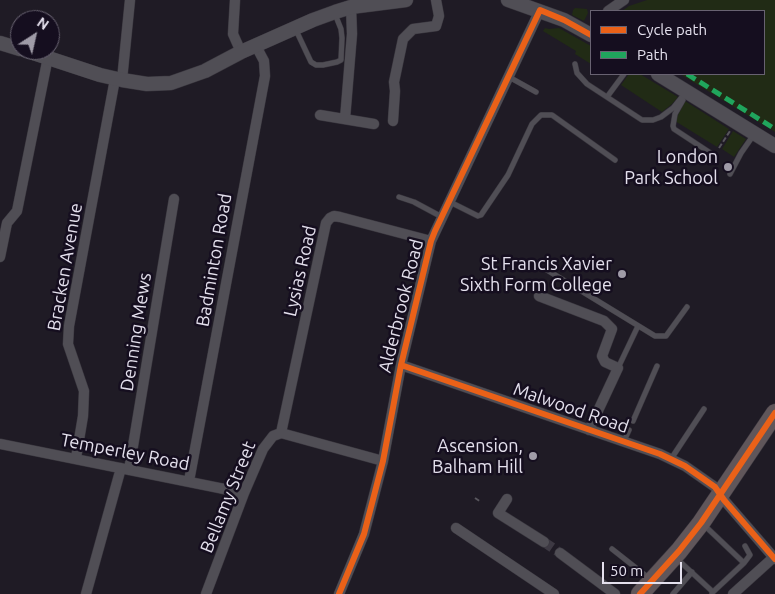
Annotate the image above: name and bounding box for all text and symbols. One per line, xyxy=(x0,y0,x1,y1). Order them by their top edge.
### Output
north arrow xyxy=(10,10,60,60)
legend xyxy=(590,10,765,75)
text: N xyxy=(34,14,52,33)
text: Cycle path xyxy=(637,21,707,38)
text: Path xyxy=(637,46,668,63)
place label: London Park School xyxy=(624,146,718,188)
marker: London Park School xyxy=(722,161,734,173)
street label: Badminton Road xyxy=(192,192,236,328)
street label: Bracken Avenue xyxy=(43,201,87,333)
street label: Lysias Road xyxy=(279,224,321,318)
street label: Alderbrook Road xyxy=(374,237,428,375)
place label: St Francis Xavier Sixth Form College xyxy=(460,253,612,296)
marker: St Francis Xavier Sixth Form College xyxy=(616,268,628,280)
street label: Denning Mews xyxy=(116,271,156,393)
street label: Malwood Road xyxy=(510,378,632,438)
street label: Temperley Road xyxy=(59,429,191,475)
place label: Ascension, Balham Hill xyxy=(432,435,523,478)
street label: Bellamy Street xyxy=(196,438,260,556)
marker: Ascension, Balham Hill xyxy=(527,450,539,462)
scale bar xyxy=(605,552,685,584)
text: 50 m xyxy=(610,562,643,579)

